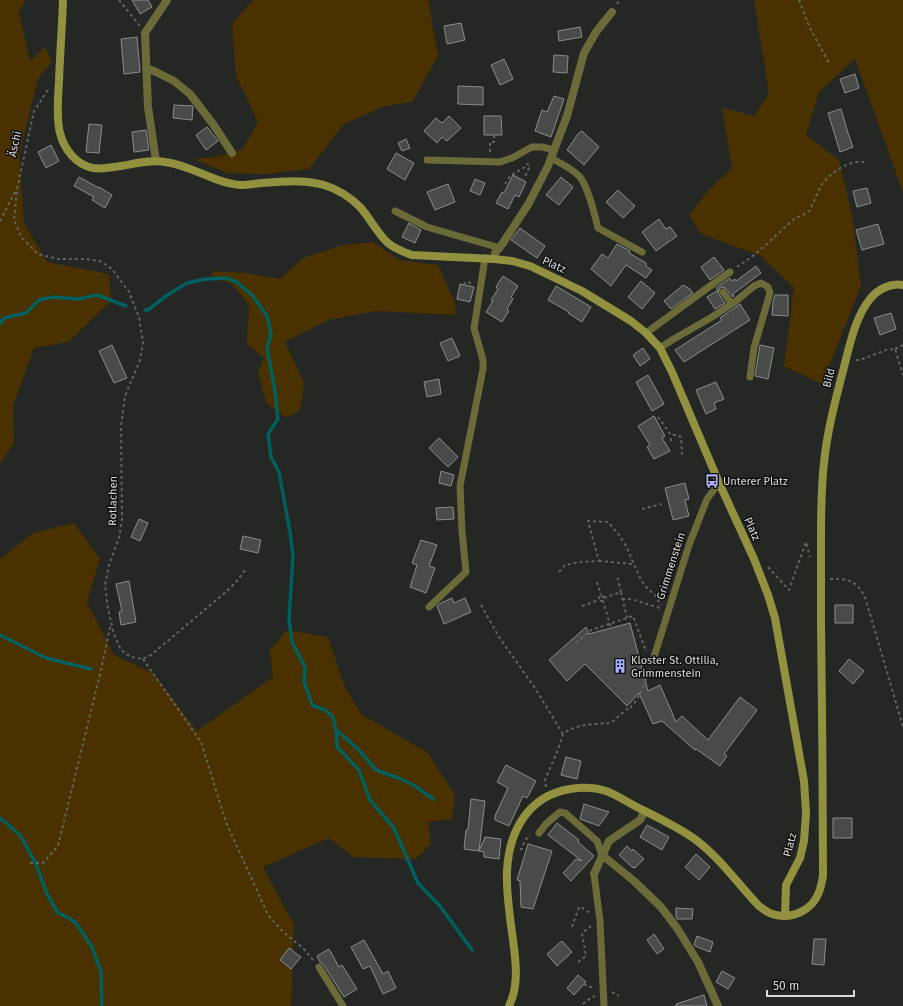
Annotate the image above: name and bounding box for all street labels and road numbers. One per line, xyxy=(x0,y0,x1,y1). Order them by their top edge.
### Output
street label: Äschi xyxy=(5,130,24,158)
street label: Platz xyxy=(540,254,568,276)
street label: Bild xyxy=(820,367,838,389)
street label: Rotlachen xyxy=(106,476,120,526)
street label: Platz xyxy=(741,515,763,543)
street label: Grimmenstein xyxy=(654,531,688,601)
street label: Platz xyxy=(781,831,799,858)

